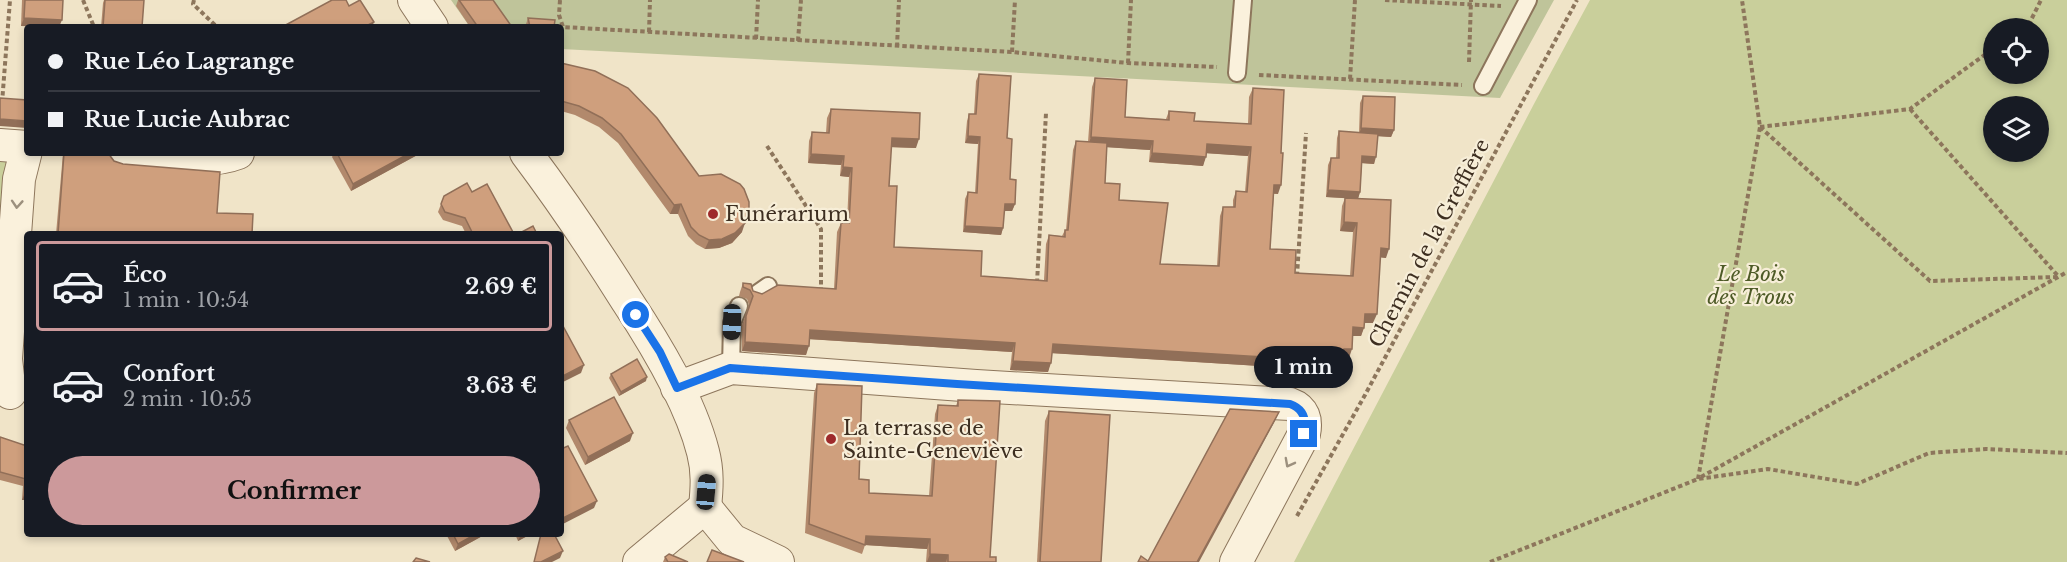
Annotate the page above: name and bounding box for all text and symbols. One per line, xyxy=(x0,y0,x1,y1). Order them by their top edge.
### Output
map controls xyxy=(1983,18,2049,162)
button: locate xyxy=(1983,18,2049,84)
text: Rue Léo Lagrange xyxy=(84,48,294,75)
button: layers xyxy=(1983,96,2049,162)
text: Rue Lucie Aubrac xyxy=(84,106,290,133)
street label: Chemin de la Greffière xyxy=(1364,135,1494,351)
one-way arrow xyxy=(11,200,24,209)
place label: Funérarium xyxy=(725,202,849,226)
marker: Funérarium xyxy=(706,207,720,221)
icon: car xyxy=(51,259,105,313)
text: Éco xyxy=(123,261,167,288)
park label: Le Bois des Trous xyxy=(1708,262,1795,309)
text: 2.69 € xyxy=(465,273,537,300)
text: 1 min · 10:54 xyxy=(123,288,249,312)
route start xyxy=(622,301,649,328)
car xyxy=(722,304,742,340)
callout: 1 min xyxy=(1254,347,1354,389)
text: 1 min xyxy=(1275,355,1332,379)
icon: car xyxy=(51,358,105,412)
text: Confort xyxy=(123,360,215,387)
text: 3.63 € xyxy=(466,372,537,399)
text: 2 min · 10:55 xyxy=(123,387,252,411)
place label: La terrasse de Sainte-Geneviève xyxy=(843,416,1023,463)
route end xyxy=(1290,420,1317,447)
marker: La terrasse de Sainte-Geneviève xyxy=(824,432,838,446)
button: Confirmer xyxy=(48,456,540,525)
one-way arrow xyxy=(1285,457,1296,467)
car xyxy=(695,473,717,511)

